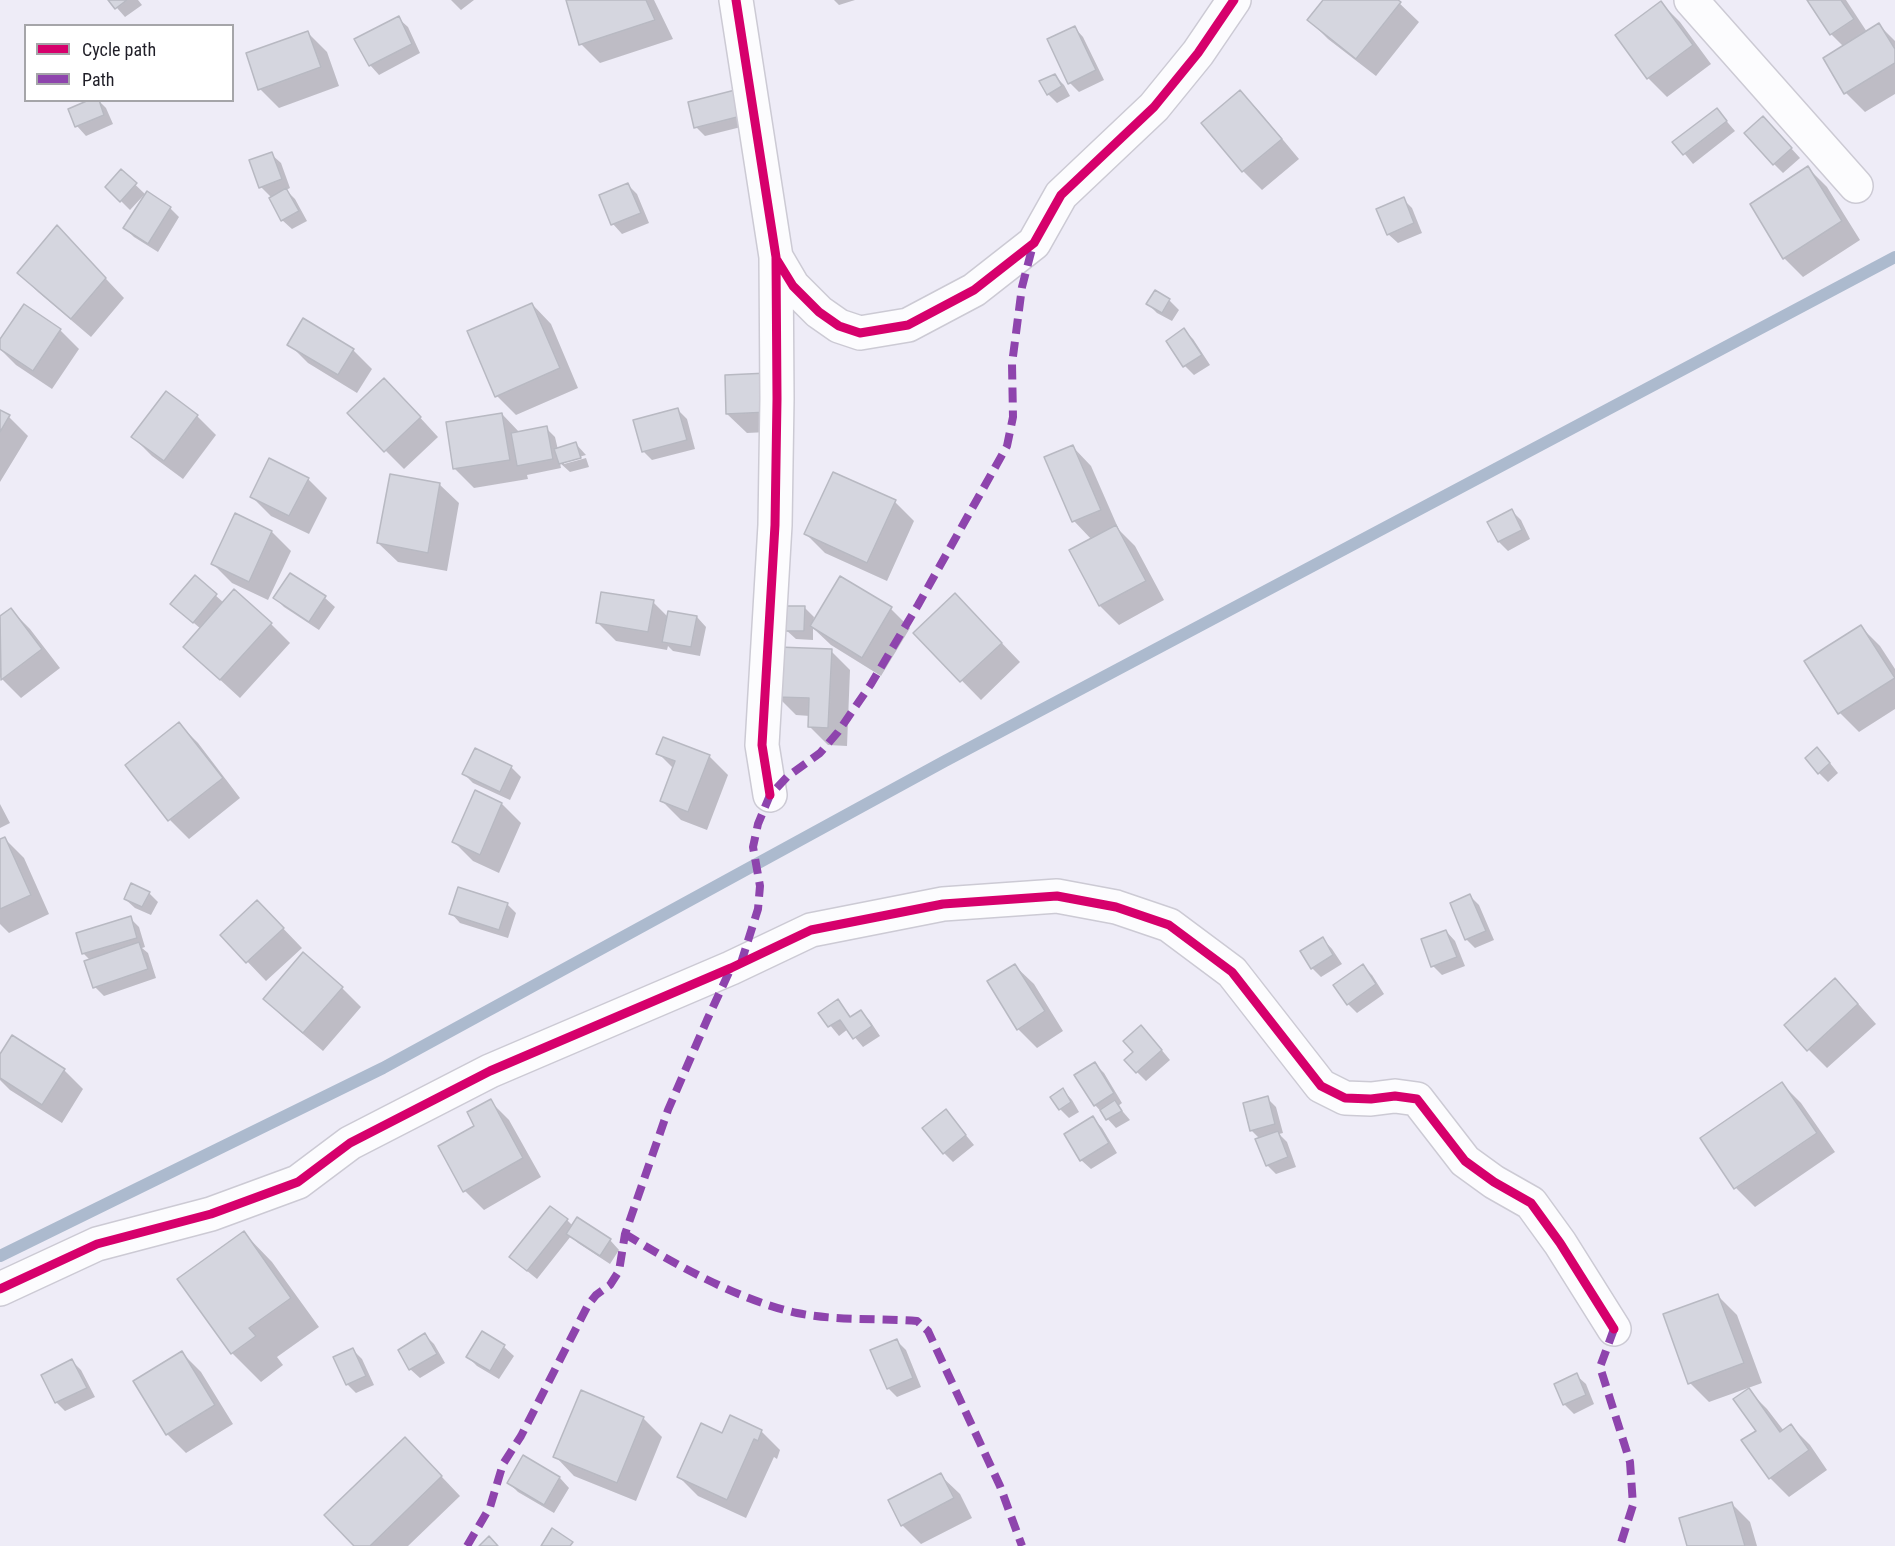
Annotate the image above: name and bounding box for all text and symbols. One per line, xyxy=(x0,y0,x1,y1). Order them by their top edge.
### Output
legend xyxy=(24,24,234,102)
text: Cycle path xyxy=(82,39,156,60)
text: Path xyxy=(82,69,115,90)

